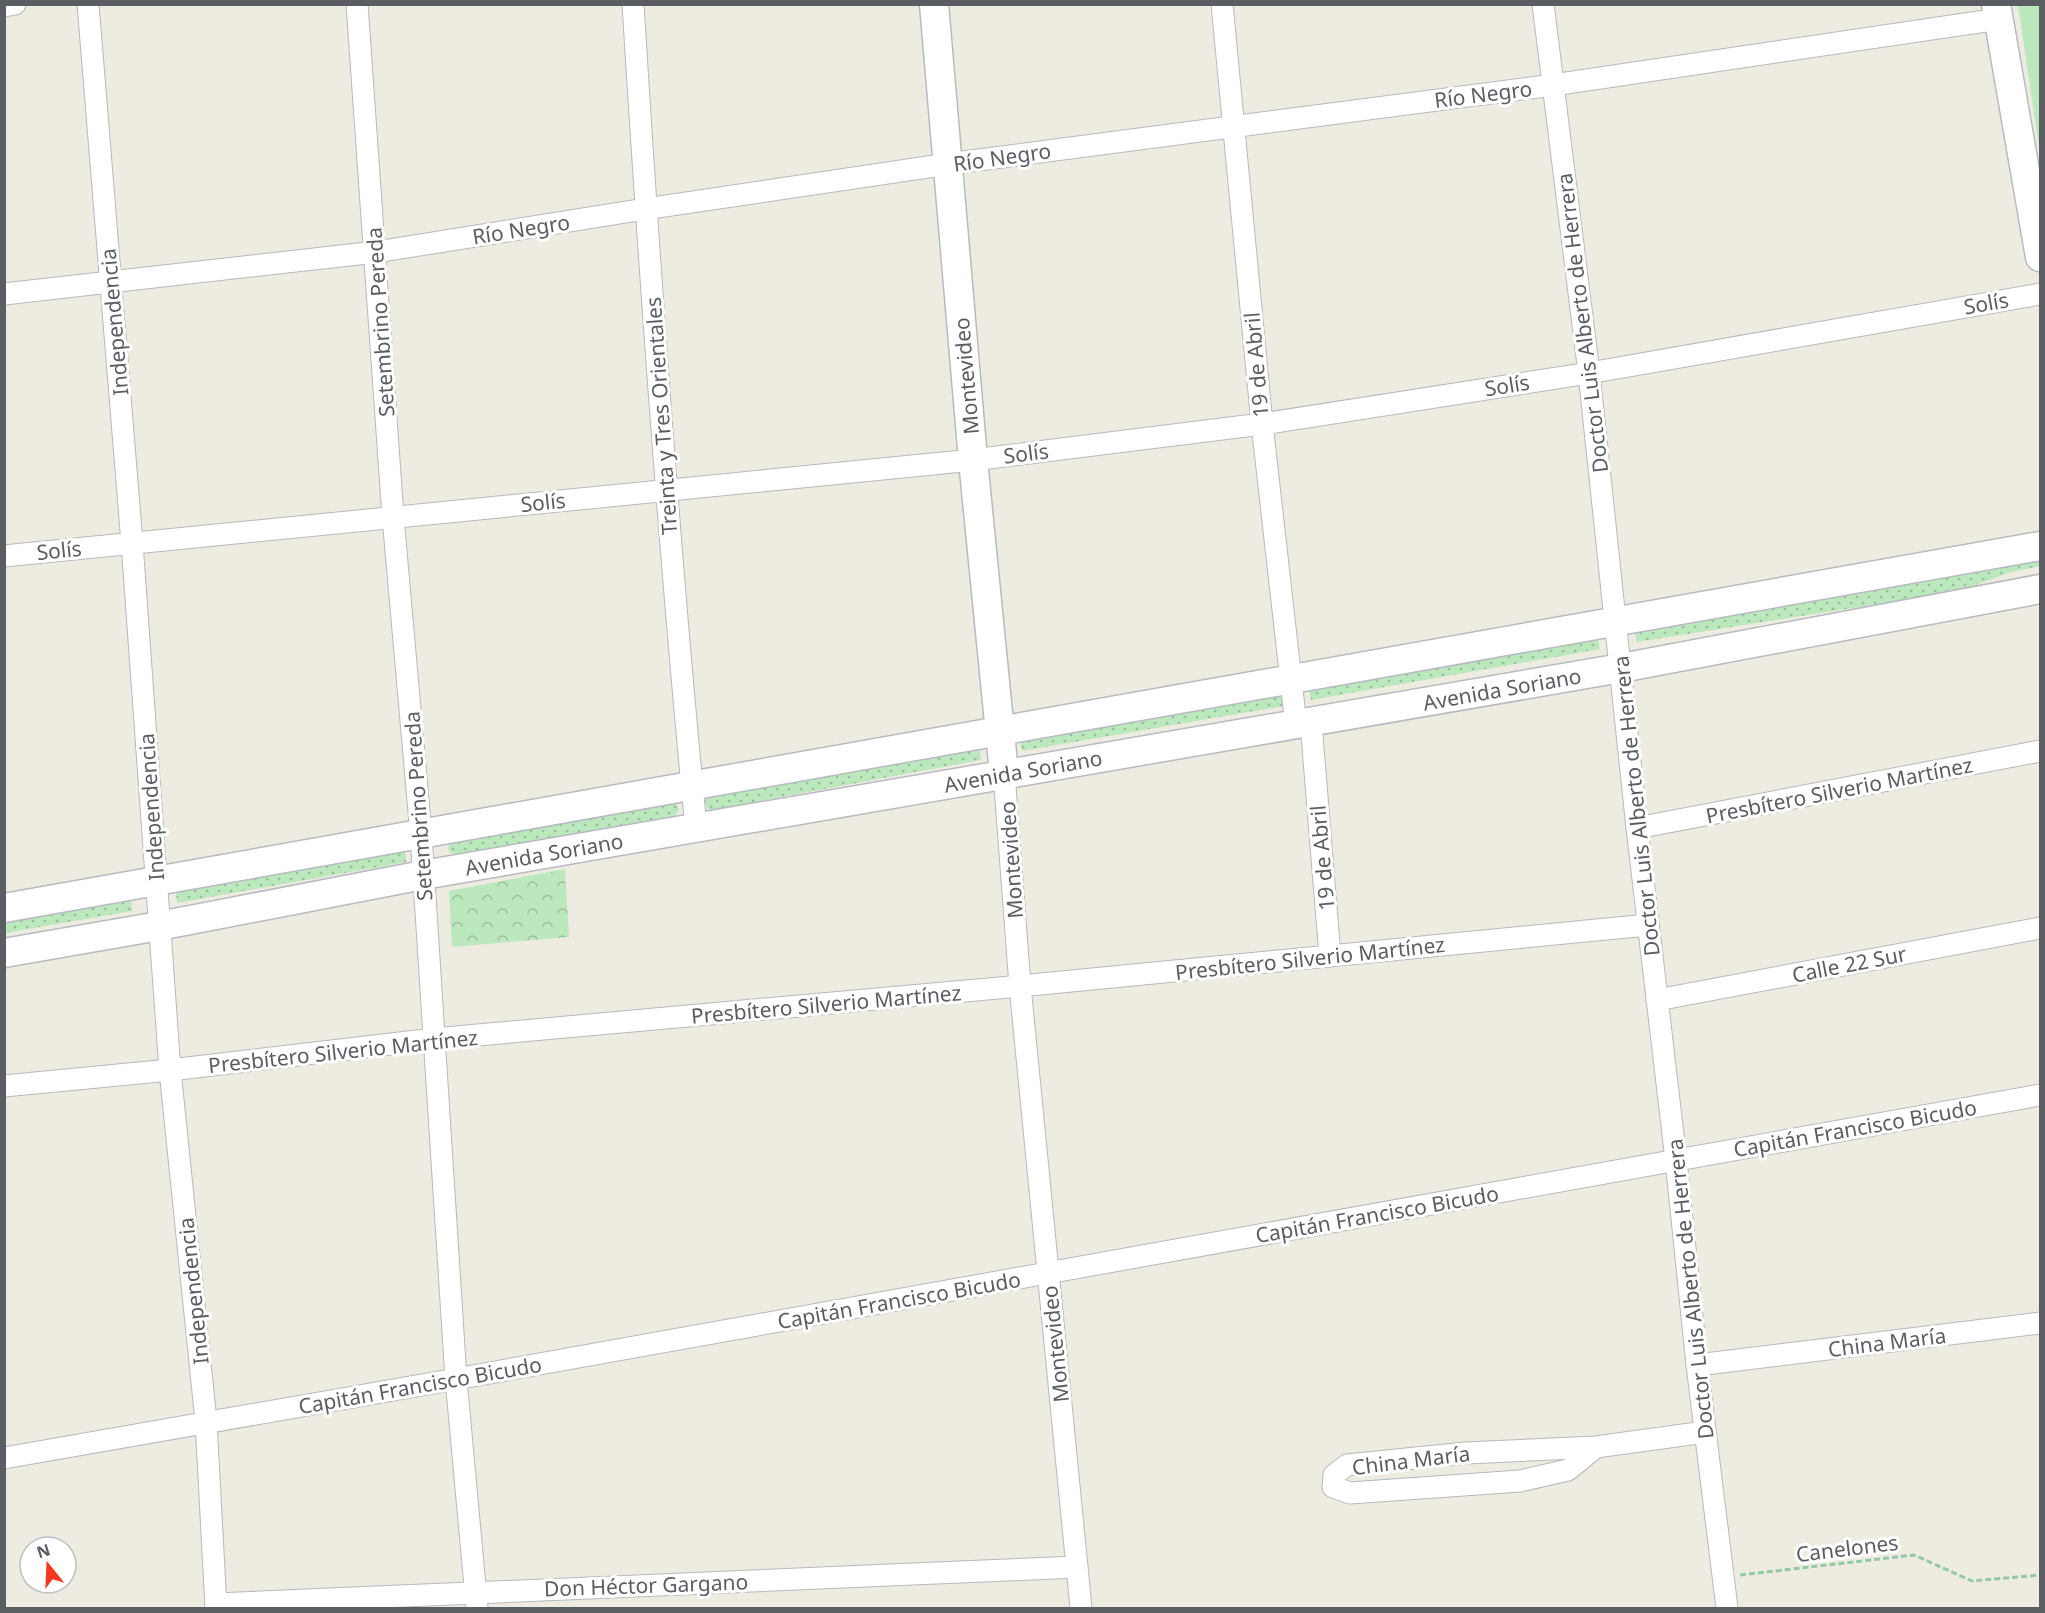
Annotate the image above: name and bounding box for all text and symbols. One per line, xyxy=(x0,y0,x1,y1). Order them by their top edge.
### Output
street label: Río Negro xyxy=(1432,74,1534,114)
street label: Río Negro xyxy=(951,136,1053,178)
street label: Doctor Luis Alberto de Herrera xyxy=(1550,171,1614,475)
street label: Río Negro xyxy=(470,207,572,251)
street label: Setembrino Pereda xyxy=(359,226,401,418)
street label: Independencia xyxy=(94,247,134,397)
street label: Solís xyxy=(1961,285,2011,321)
street label: Treinta y Tres Orientales xyxy=(639,296,683,536)
street label: 19 de Abril xyxy=(1237,311,1275,419)
street label: Montevideo xyxy=(947,316,985,436)
street label: Solís xyxy=(1483,368,1531,402)
street label: Solís xyxy=(1002,436,1050,470)
street label: Solís xyxy=(519,486,567,518)
street label: Solís xyxy=(35,534,83,566)
street label: Doctor Luis Alberto de Herrera xyxy=(1606,654,1666,958)
street label: Avenida Soriano xyxy=(1421,661,1583,717)
street label: Setembrino Pereda xyxy=(397,710,439,902)
street label: Independencia xyxy=(132,732,170,882)
street label: Avenida Soriano xyxy=(942,743,1104,799)
street label: Presbítero Silverio Martínez xyxy=(1703,750,1975,830)
street label: Montevideo xyxy=(993,801,1029,919)
street label: 19 de Abril xyxy=(1303,804,1341,912)
street label: Avenida Soriano xyxy=(463,826,625,882)
street label: Presbítero Silverio Martínez xyxy=(1174,930,1446,986)
street label: Calle 22 Sur xyxy=(1789,939,1909,989)
street label: Presbítero Silverio Martínez xyxy=(690,978,962,1030)
street label: Presbítero Silverio Martínez xyxy=(207,1023,479,1079)
street label: Capitán Francisco Bicudo xyxy=(1731,1093,1979,1163)
street label: Doctor Luis Alberto de Herrera xyxy=(1660,1137,1720,1441)
street label: Capitán Francisco Bicudo xyxy=(1253,1179,1501,1249)
street label: Independencia xyxy=(171,1216,215,1366)
street label: Capitán Francisco Bicudo xyxy=(775,1265,1023,1335)
street label: Montevideo xyxy=(1035,1284,1075,1404)
street label: China María xyxy=(1826,1321,1948,1363)
street label: Capitán Francisco Bicudo xyxy=(296,1350,544,1420)
street label: China María xyxy=(1350,1439,1472,1481)
street label: Canelones xyxy=(1794,1528,1900,1568)
north arrow xyxy=(18,1535,78,1595)
text: N xyxy=(34,1538,53,1563)
street label: Don Héctor Gargano xyxy=(543,1567,749,1603)

